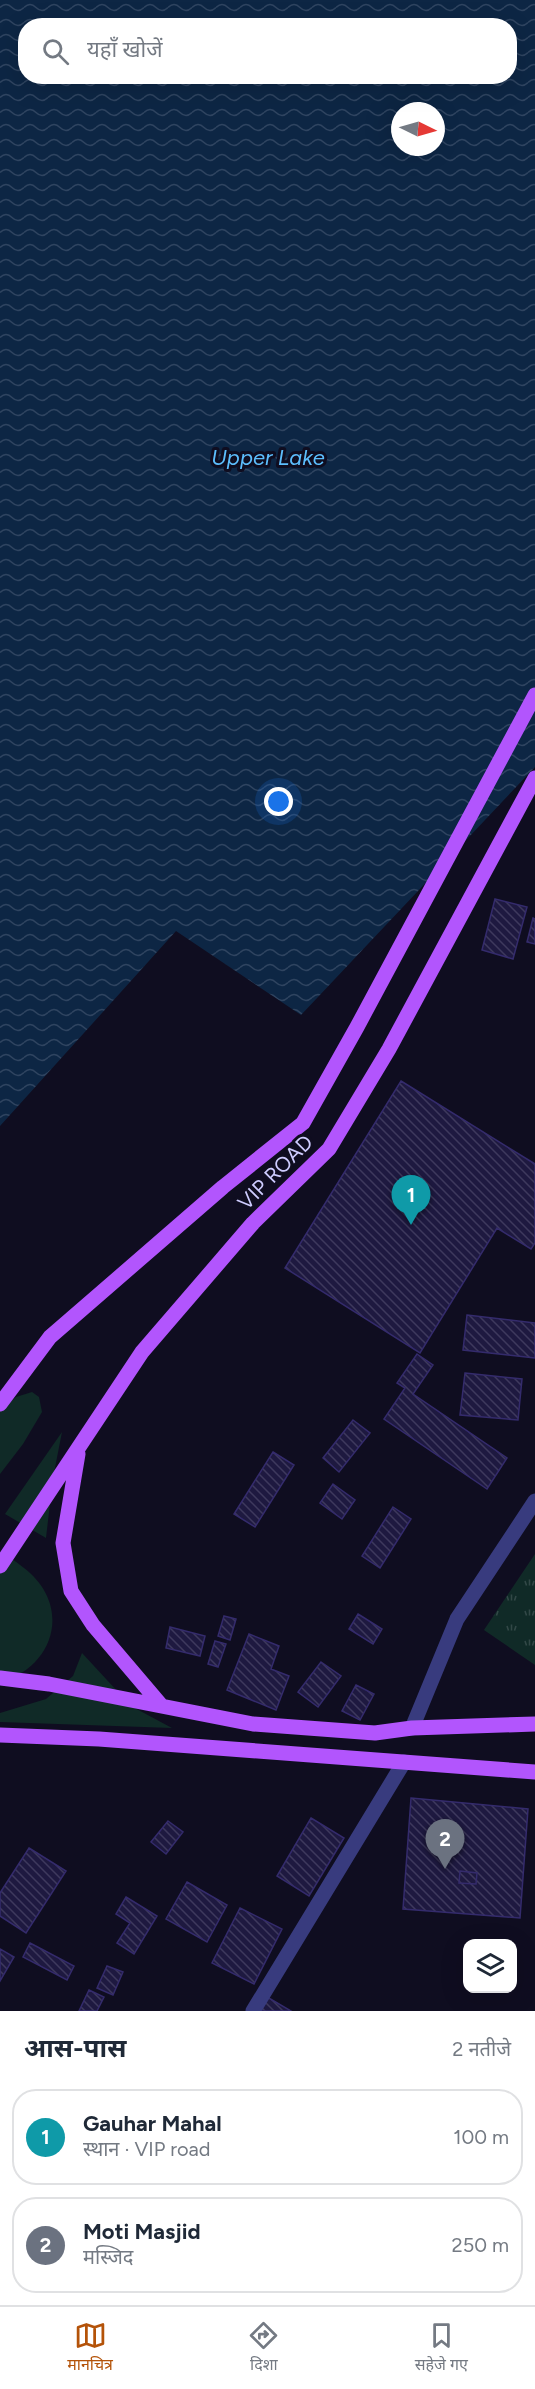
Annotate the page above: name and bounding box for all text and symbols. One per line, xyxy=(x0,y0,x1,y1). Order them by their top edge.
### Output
search box xyxy=(18,18,517,84)
icon: search xyxy=(39,35,72,68)
text: यहाँ खोजें xyxy=(87,36,163,63)
north arrow xyxy=(391,102,445,156)
water label: Upper Lake xyxy=(211,444,325,471)
your location xyxy=(264,787,293,816)
street label: VIP ROAD xyxy=(232,1129,318,1215)
pin: 1 xyxy=(392,1176,430,1225)
pin: 2 xyxy=(426,1820,464,1869)
map controls xyxy=(463,1939,517,1993)
button: layers xyxy=(463,1939,517,1993)
text: आस-पास xyxy=(24,2032,126,2064)
text: 2 नतीजे xyxy=(452,2037,511,2061)
text: Gauhar Mahal xyxy=(83,2110,222,2137)
text: 1 xyxy=(41,2125,50,2149)
text: 100 m xyxy=(453,2125,509,2149)
text: स्थान · VIP road xyxy=(83,2137,210,2161)
text: Moti Masjid xyxy=(83,2218,201,2245)
text: 2 xyxy=(40,2233,51,2257)
text: 250 m xyxy=(452,2233,509,2257)
text: मस्जिद xyxy=(83,2245,133,2269)
tab: मानचित्र xyxy=(67,2319,113,2377)
tab: दिशा xyxy=(247,2319,280,2377)
tab: सहेजे गए xyxy=(415,2319,468,2377)

